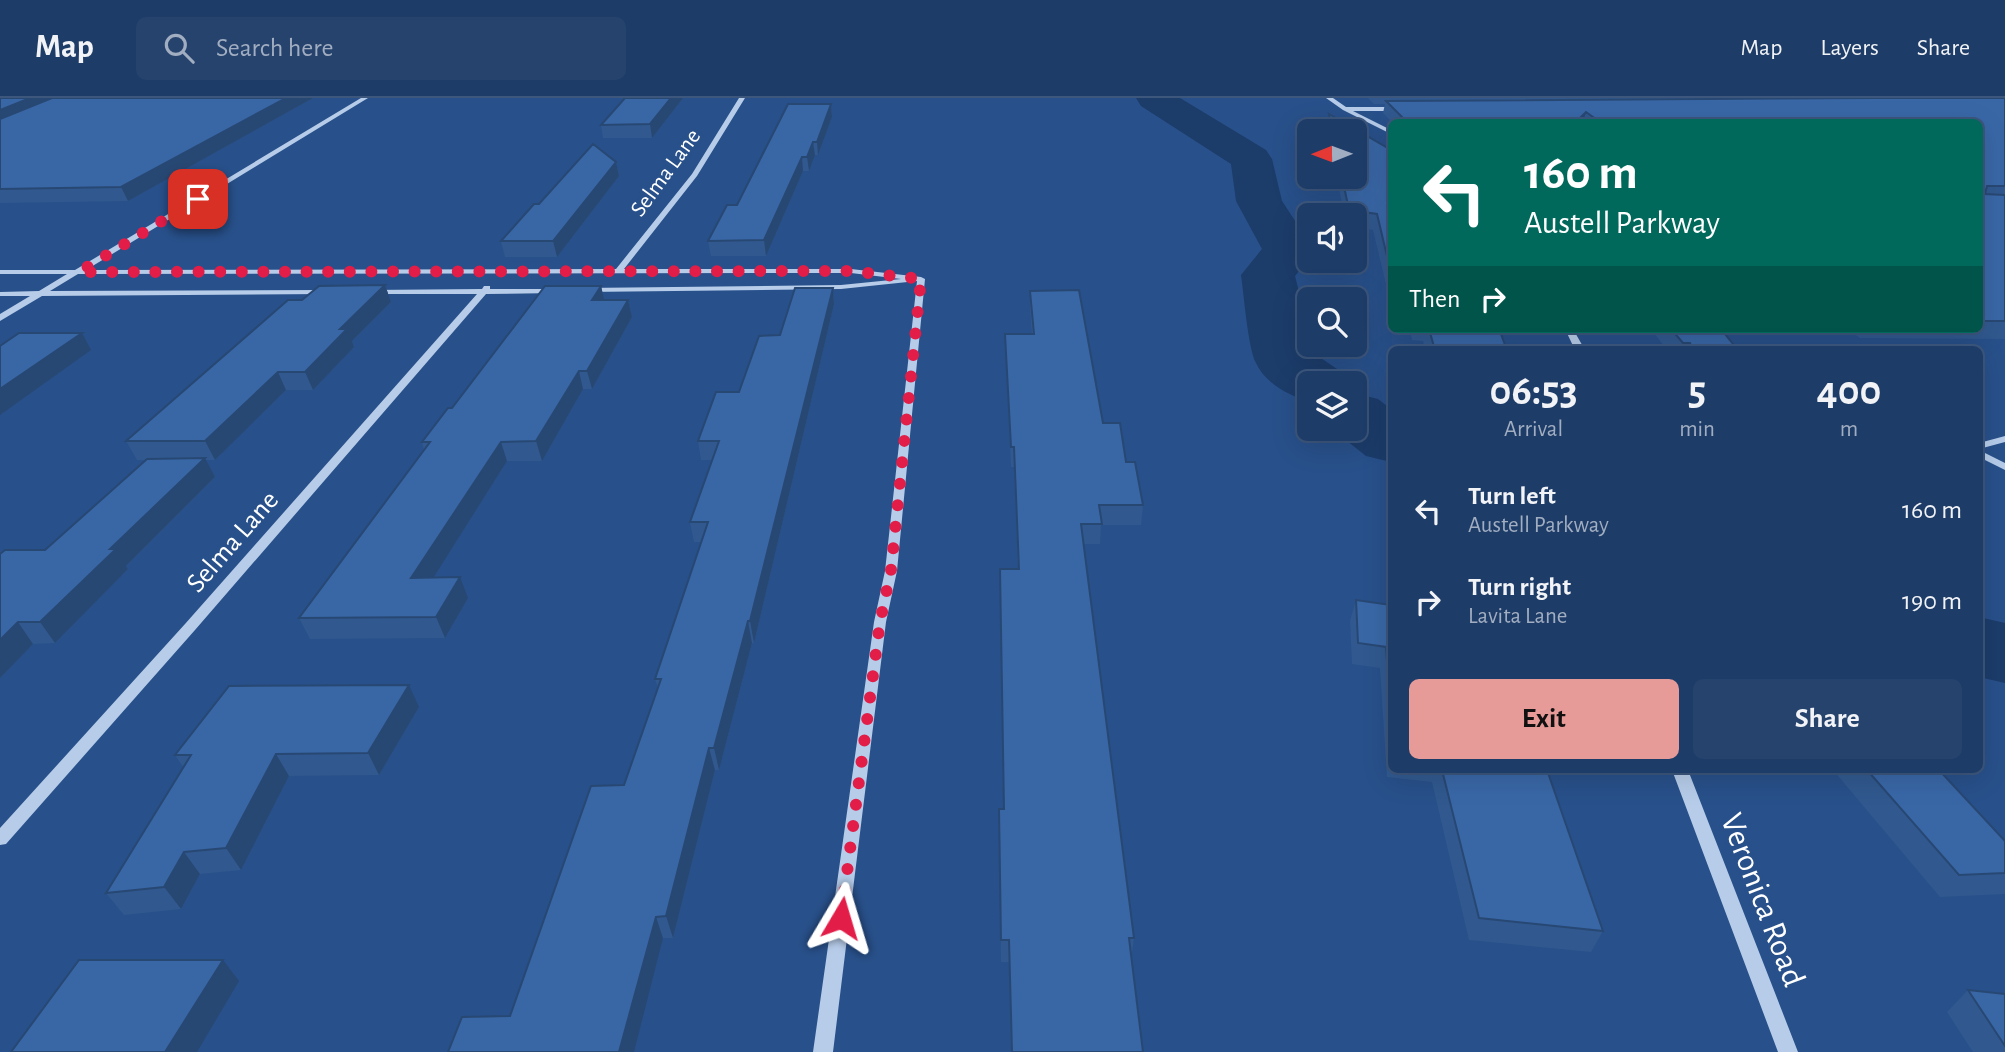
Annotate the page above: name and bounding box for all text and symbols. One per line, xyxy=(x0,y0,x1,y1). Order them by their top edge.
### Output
search box xyxy=(136,17,626,80)
icon: search xyxy=(160,29,198,67)
text: Map xyxy=(35,31,94,64)
text: Search here xyxy=(216,35,334,61)
text: Map xyxy=(1740,36,1782,60)
text: Layers xyxy=(1820,36,1879,60)
text: Share xyxy=(1917,36,1970,60)
north arrow xyxy=(1297,119,1367,189)
map controls xyxy=(1297,119,1367,441)
street label: Selma Lane xyxy=(627,125,705,221)
icon: left xyxy=(1409,147,1500,238)
text: 160 m xyxy=(1524,149,1638,198)
pin xyxy=(168,169,228,229)
icon: arrive xyxy=(179,180,217,218)
button: sound xyxy=(1297,203,1367,273)
text: Austell Parkway xyxy=(1524,207,1720,239)
icon: right xyxy=(1474,280,1512,318)
text: Then xyxy=(1409,286,1460,312)
button: search xyxy=(1297,287,1367,357)
text: 06:53 xyxy=(1490,370,1578,412)
text: 5 xyxy=(1688,370,1706,412)
text: 400 xyxy=(1817,370,1881,412)
button: layers xyxy=(1297,371,1367,441)
text: Arrival xyxy=(1504,418,1563,441)
text: min xyxy=(1679,418,1715,441)
text: m xyxy=(1840,418,1858,441)
text: Turn left xyxy=(1468,483,1556,509)
street label: Selma Lane xyxy=(182,486,284,598)
icon: left xyxy=(1409,492,1447,530)
text: 160 m xyxy=(1902,497,1962,523)
text: Austell Parkway xyxy=(1468,514,1609,537)
text: Turn right xyxy=(1468,574,1571,600)
icon: right xyxy=(1409,583,1447,621)
text: 190 m xyxy=(1902,588,1962,614)
text: Lavita Lane xyxy=(1468,605,1567,628)
button: Exit xyxy=(1409,679,1679,759)
button: Share xyxy=(1693,679,1962,759)
street label: Veronica Road xyxy=(1714,809,1810,991)
position arrow xyxy=(804,881,878,955)

